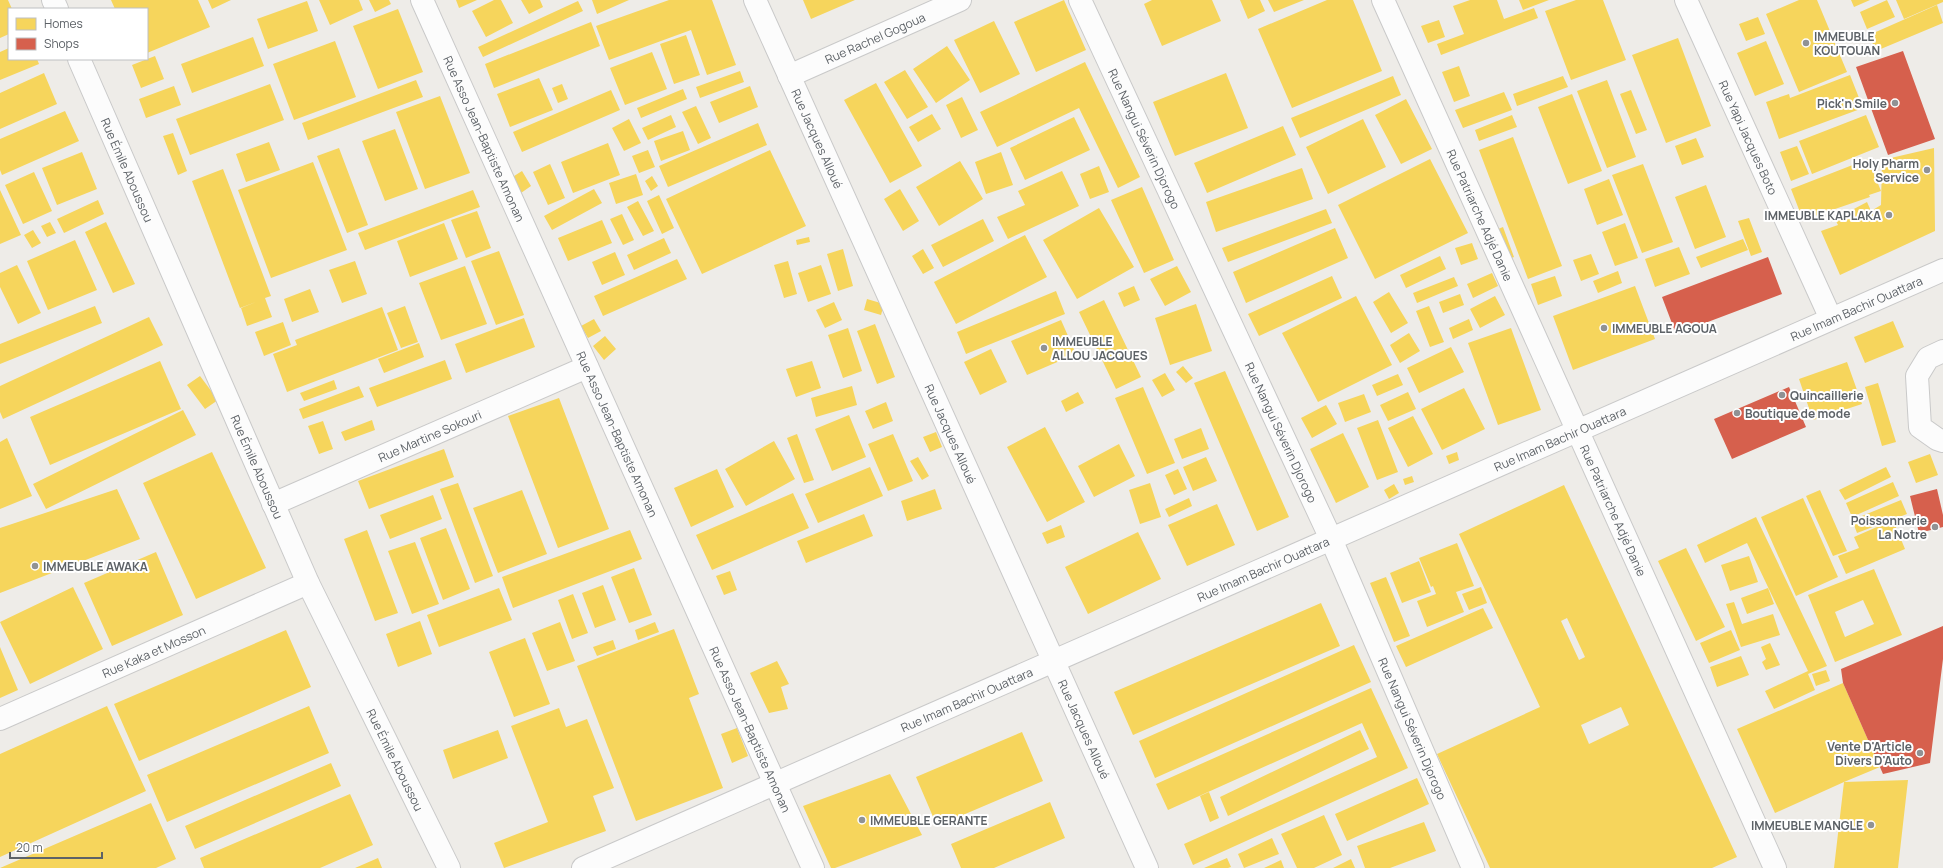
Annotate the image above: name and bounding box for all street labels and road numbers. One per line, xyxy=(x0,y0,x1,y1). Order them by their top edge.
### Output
street label: Rue Rachel Gogoua xyxy=(822,8,928,68)
street label: Rue Asso Jean-Baptiste Amonan xyxy=(440,53,529,224)
street label: Rue Nangui Séverin Djorogo xyxy=(1105,66,1185,212)
street label: Rue Yapi Jacques Boto xyxy=(1715,78,1782,197)
street label: Rue Jacques Alloué xyxy=(788,86,847,191)
street label: Rue Émile Aboussou xyxy=(97,115,158,225)
street label: Rue Patriarche Adjé Danie xyxy=(1443,147,1517,284)
street label: Rue Imam Bachir Ouattara xyxy=(1788,272,1925,345)
street label: Rue Asso Jean-Baptiste Amonan xyxy=(573,348,662,520)
street label: Rue Nangui Séverin Djorogo xyxy=(1241,359,1321,505)
street label: Rue Jacques Alloué xyxy=(921,381,981,486)
street label: Rue Imam Bachir Ouattara xyxy=(1491,402,1628,475)
street label: Rue Martine Sokouri xyxy=(375,406,484,466)
street label: Rue Émile Aboussou xyxy=(227,412,287,522)
street label: Rue Patriarche Adjé Danie xyxy=(1576,442,1651,579)
street label: Rue Imam Bachir Ouattara xyxy=(1194,532,1332,605)
street label: Rue Kaka et Mosson xyxy=(99,621,208,681)
street label: Rue Asso Jean-Baptiste Amonan xyxy=(706,644,795,815)
street label: Rue Nangui Séverin Djorogo xyxy=(1375,655,1451,802)
street label: Rue Imam Bachir Ouattara xyxy=(898,663,1035,736)
street label: Rue Jacques Alloué xyxy=(1054,677,1114,782)
street label: Rue Émile Aboussou xyxy=(363,706,428,814)

